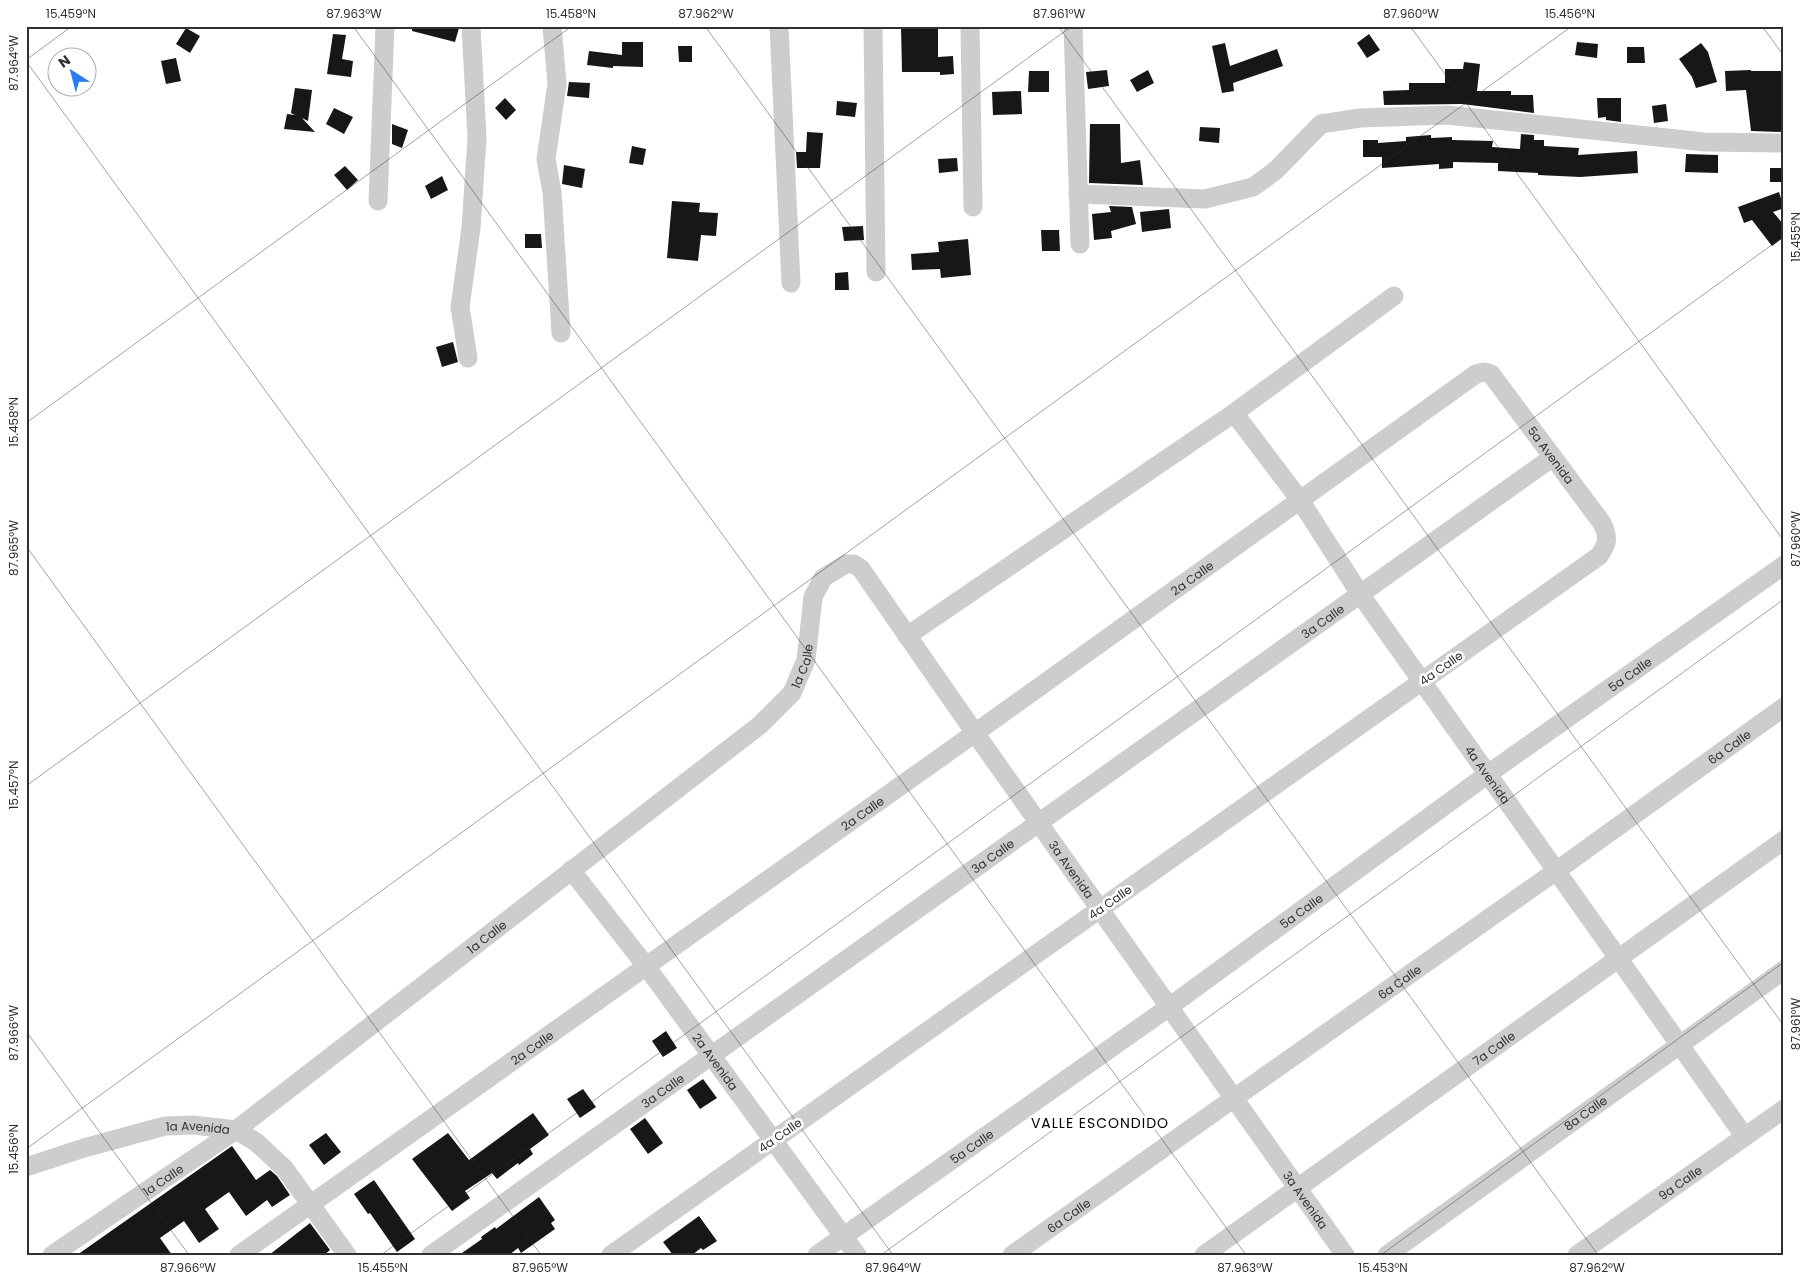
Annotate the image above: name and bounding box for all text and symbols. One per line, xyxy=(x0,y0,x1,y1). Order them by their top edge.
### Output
text: 15.459°N xyxy=(46,5,96,22)
text: 87.963°W xyxy=(326,5,382,22)
text: 15.458°N xyxy=(546,5,596,22)
text: 87.962°W xyxy=(678,5,734,22)
text: 87.961°W xyxy=(1033,5,1085,22)
text: 87.960°W xyxy=(1383,5,1439,22)
text: 15.456°N xyxy=(1545,5,1595,22)
text: 87.964°W xyxy=(5,35,22,91)
north arrow xyxy=(48,48,98,98)
text: N xyxy=(54,50,74,73)
text: 15.455°N xyxy=(1787,212,1804,262)
text: 15.458°N xyxy=(5,397,22,447)
street label: 5a Avenida xyxy=(1524,422,1578,487)
text: 87.960°W xyxy=(1787,511,1804,567)
text: 87.965°W xyxy=(5,520,22,576)
street label: 2a Calle xyxy=(1167,556,1217,599)
street label: 3a Calle xyxy=(1298,600,1347,642)
street label: 1a Calle xyxy=(787,643,816,691)
street label: 4a Calle xyxy=(1416,647,1466,689)
street label: 5a Calle xyxy=(1604,653,1655,695)
street label: 6a Calle xyxy=(1704,725,1754,768)
street label: 4a Avenida xyxy=(1461,742,1515,807)
text: 15.457°N xyxy=(5,761,22,809)
street label: 2a Calle xyxy=(837,792,887,834)
street label: 3a Calle xyxy=(968,834,1017,877)
street label: 3a Avenida xyxy=(1045,837,1098,902)
street label: 4a Calle xyxy=(1085,881,1135,923)
street label: 5a Calle xyxy=(1276,889,1326,932)
street label: 1a Calle xyxy=(463,916,510,957)
street label: 6a Calle xyxy=(1374,960,1424,1003)
text: 87.961°W xyxy=(1787,998,1804,1050)
text: 87.966°W xyxy=(5,1005,22,1061)
street label: 2a Calle xyxy=(507,1026,557,1068)
street label: 7a Calle xyxy=(1469,1027,1518,1069)
street label: 2a Avenida xyxy=(689,1029,742,1094)
street label: 3a Calle xyxy=(637,1069,687,1112)
street label: 8a Calle xyxy=(1560,1091,1610,1134)
district label: VALLE ESCONDIDO xyxy=(1031,1113,1169,1133)
street label: 4a Calle xyxy=(755,1114,805,1156)
street label: 1a Avenida xyxy=(166,1116,231,1138)
text: 15.456°N xyxy=(5,1124,22,1174)
street label: 5a Calle xyxy=(946,1125,997,1167)
street label: 1a Calle xyxy=(139,1160,187,1200)
street label: 9a Calle xyxy=(1655,1161,1705,1204)
street label: 3a Avenida xyxy=(1279,1167,1332,1232)
street label: 6a Calle xyxy=(1043,1194,1094,1236)
text: 87.966°W xyxy=(160,1259,216,1276)
text: 15.455°N xyxy=(358,1259,408,1276)
text: 87.965°W xyxy=(512,1259,568,1276)
text: 87.964°W xyxy=(865,1259,921,1276)
text: 87.963°W xyxy=(1217,1259,1273,1276)
text: 15.453°N xyxy=(1358,1259,1408,1276)
text: 87.962°W xyxy=(1569,1259,1625,1276)

